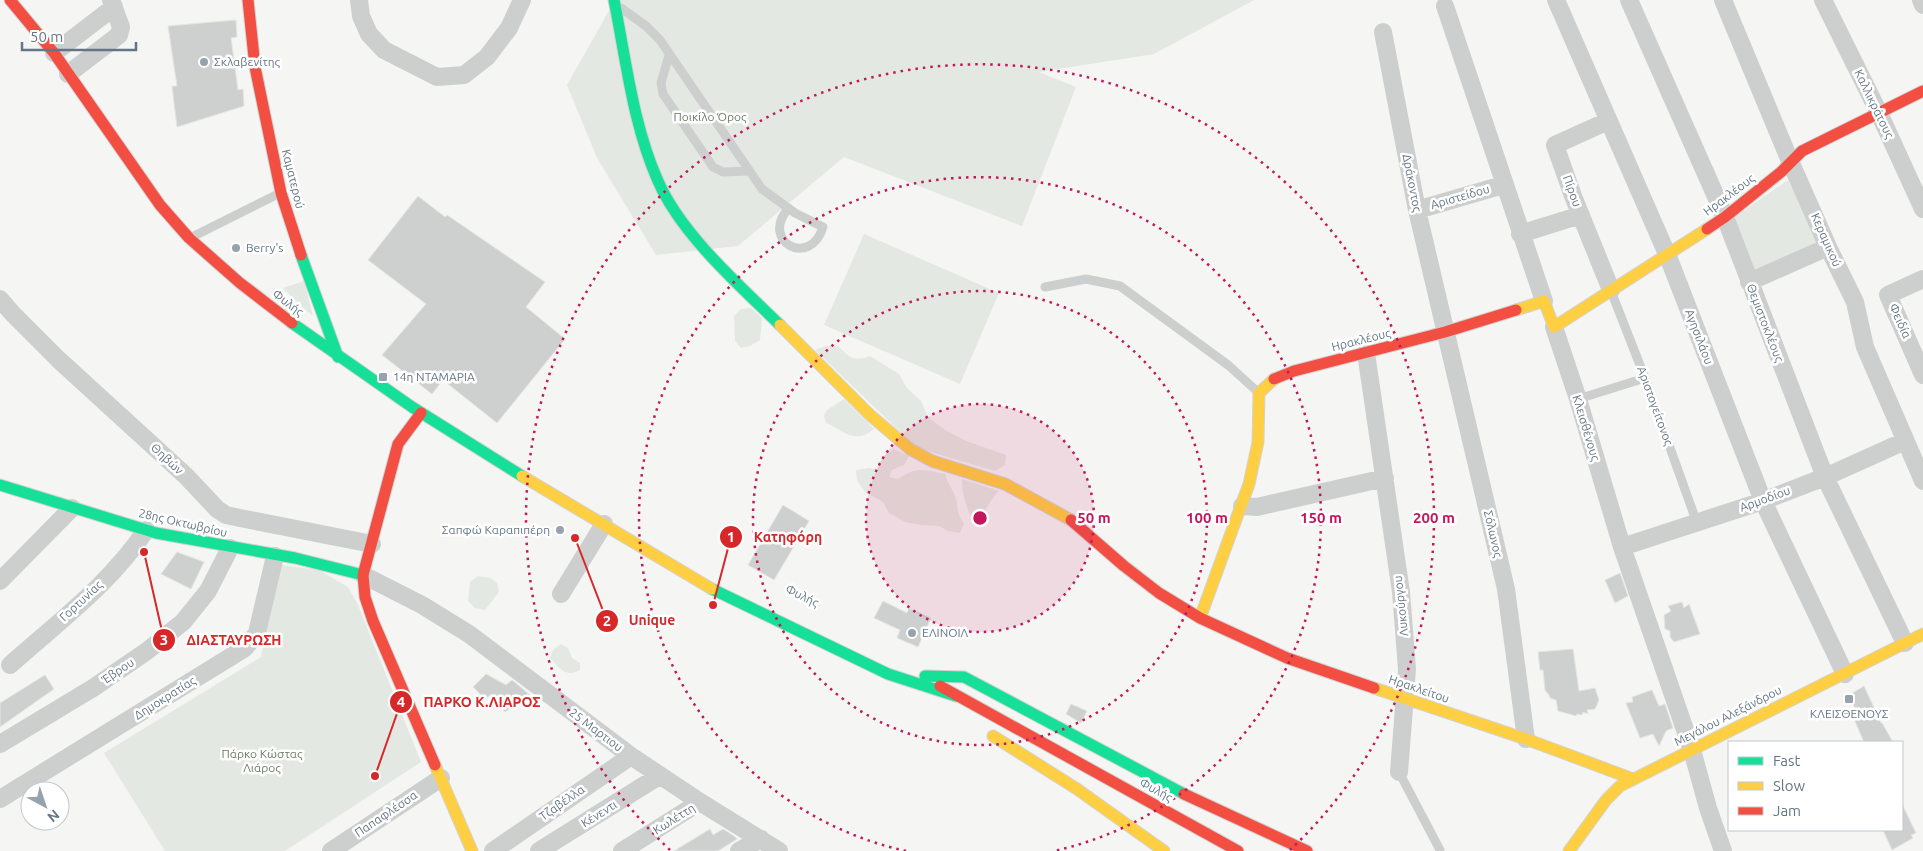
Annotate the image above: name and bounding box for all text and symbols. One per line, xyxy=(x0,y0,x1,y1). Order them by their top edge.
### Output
scale bar xyxy=(22,20,136,52)
text: 50 m xyxy=(30,28,63,45)
place label: Σκλαβενίτης xyxy=(214,55,280,69)
marker: Σκλαβενίτης xyxy=(198,56,210,68)
street label: Καλλικράτους xyxy=(1851,67,1897,141)
park label: Ποικίλο Όρος xyxy=(674,110,747,124)
street label: Καματερού xyxy=(280,148,307,210)
street label: Δράκοντος xyxy=(1400,153,1425,214)
street label: Ηρακλέους xyxy=(1701,171,1758,219)
street label: Πίρου xyxy=(1561,173,1584,208)
street label: Αριστείδου xyxy=(1429,182,1491,211)
street label: Κεραμικού xyxy=(1809,211,1844,269)
place label: Berry's xyxy=(246,241,284,254)
marker: Berry's xyxy=(230,242,242,254)
street label: Θεμιστοκλέους xyxy=(1744,282,1787,365)
street label: Φυλής xyxy=(270,287,307,320)
street label: Φειδία xyxy=(1887,301,1914,340)
street label: Αγησιλάου xyxy=(1683,307,1716,366)
street label: Ηρακλέους xyxy=(1330,326,1393,354)
street label: Αριστογείτονος xyxy=(1634,365,1676,448)
place label: 14η ΝΤΑΜΑΡΙΑ xyxy=(393,370,475,383)
marker: 14η ΝΤΑΜΑΡΙΑ xyxy=(377,371,389,383)
street label: Κλεισθένους xyxy=(1569,393,1603,463)
street label: Θηβών xyxy=(149,441,186,477)
street label: Αρμοδίου xyxy=(1738,483,1792,514)
street label: 28ης Οκτωβρίου xyxy=(137,506,229,540)
centre of rings xyxy=(971,509,989,527)
text: 50 m xyxy=(1077,509,1111,526)
text: 100 m xyxy=(1186,509,1228,526)
text: 150 m xyxy=(1300,509,1342,526)
text: 200 m xyxy=(1413,509,1455,526)
street label: Σόλωνος xyxy=(1481,509,1505,559)
callout: Κατηφόρη xyxy=(718,522,832,551)
place label: Σαπφώ Καραπιπέρη xyxy=(442,523,550,536)
marker: Σαπφώ Καραπιπέρη xyxy=(554,524,566,536)
text: 1 xyxy=(727,528,735,545)
text: Κατηφόρη xyxy=(754,529,822,545)
street label: Λυκούργου xyxy=(1391,575,1410,637)
street label: Γορτυνίας xyxy=(57,577,106,624)
street label: Φυλής xyxy=(783,582,821,610)
callout: Unique xyxy=(594,606,686,635)
text: 2 xyxy=(603,612,611,629)
text: Unique xyxy=(629,612,675,628)
callout: ΔΙΑΣΤΑΥΡΩΣΗ xyxy=(152,625,292,654)
place label: ΕΛΙΝΟΙΛ xyxy=(922,626,969,639)
marker: ΕΛΙΝΟΙΛ xyxy=(906,627,918,639)
text: 3 xyxy=(160,631,168,648)
text: ΔΙΑΣΤΑΥΡΩΣΗ xyxy=(186,632,282,648)
street label: Έβρου xyxy=(98,655,136,687)
street label: Ηρακλείτου xyxy=(1387,672,1451,705)
street label: Δημοκρατίας xyxy=(132,673,199,722)
street label: Μεγάλου Αλεξάνδρου xyxy=(1672,683,1784,749)
callout: ΠΑΡΚΟ Κ.ΛΙΑΡΟΣ xyxy=(388,688,551,717)
text: 4 xyxy=(397,693,405,710)
marker: ΚΛΕΙΣΘΕΝΟΥΣ xyxy=(1843,693,1855,705)
text: ΠΑΡΚΟ Κ.ΛΙΑΡΟΣ xyxy=(423,694,541,710)
street label: 25 Μαρτιου xyxy=(567,705,625,754)
place label: ΚΛΕΙΣΘΕΝΟΥΣ xyxy=(1810,707,1889,720)
legend xyxy=(1728,741,1903,831)
park label: Πάρκο Κώστας Λιάρος xyxy=(221,747,303,775)
text: Fast xyxy=(1773,752,1801,769)
street label: Φυλής xyxy=(1137,775,1175,805)
text: Slow xyxy=(1773,777,1806,794)
north arrow xyxy=(20,781,70,831)
street label: Τζαβέλλα xyxy=(537,782,587,823)
street label: Παπαφλέσσα xyxy=(352,788,419,839)
street label: Κένεντι xyxy=(579,798,619,830)
street label: Κωλέττη xyxy=(650,801,697,836)
text: Jam xyxy=(1773,802,1801,819)
text: N xyxy=(44,806,63,825)

